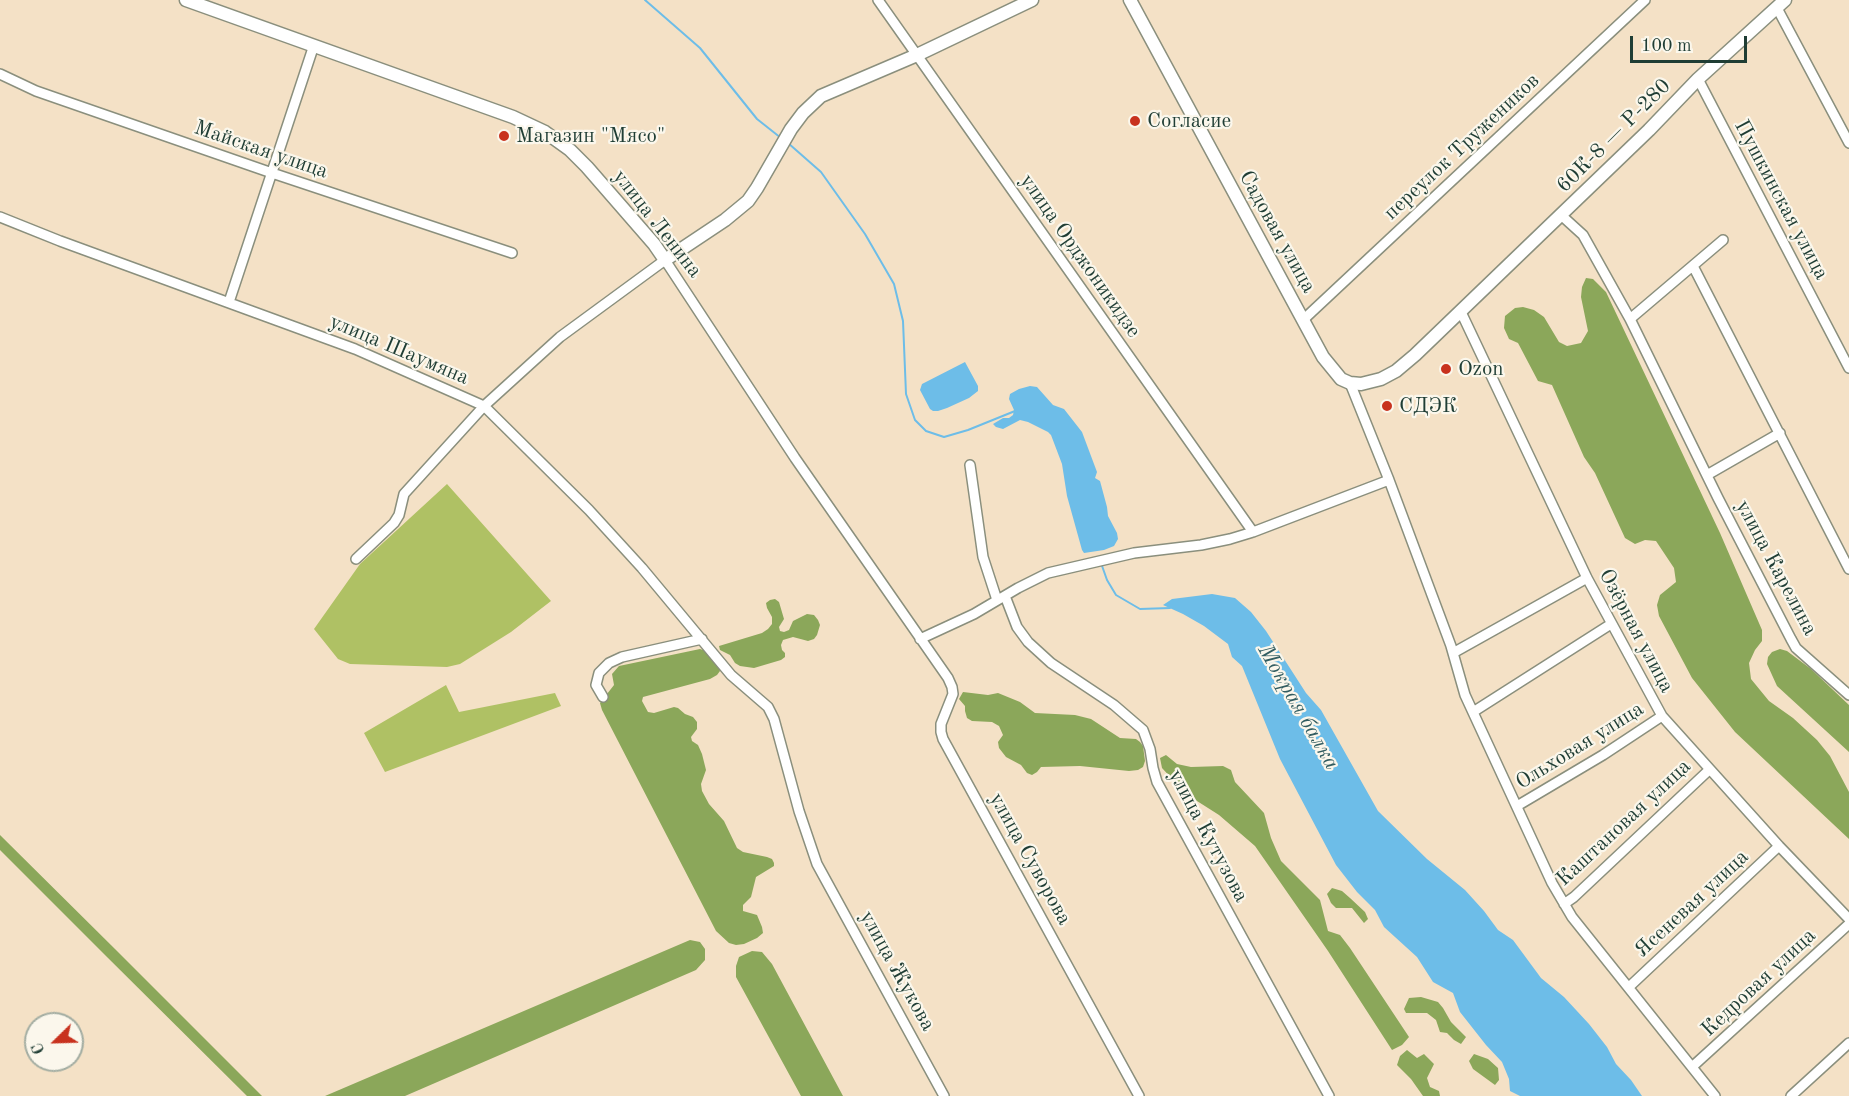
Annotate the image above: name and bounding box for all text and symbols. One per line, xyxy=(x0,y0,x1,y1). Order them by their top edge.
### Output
scale bar xyxy=(1633,24,1750,62)
text: 100 m xyxy=(1641,37,1692,55)
street label: переулок Тружеников xyxy=(1379,68,1545,226)
street label: 60К-8 — Р-280 xyxy=(1552,74,1676,198)
place label: Согласие xyxy=(1147,108,1231,134)
marker: Согласие xyxy=(1128,114,1142,128)
street label: Майская улица xyxy=(191,115,331,185)
street label: Пушкинская улица xyxy=(1728,116,1834,284)
place label: Магазин "Мясо" xyxy=(516,123,665,149)
marker: Магазин "Мясо" xyxy=(497,129,511,143)
street label: улица Ленина xyxy=(607,165,707,283)
street label: Садовая улица xyxy=(1233,166,1321,298)
street label: улица Орджоникидзе xyxy=(1014,169,1146,343)
street label: улица Шаумяна xyxy=(325,309,473,391)
place label: Ozon xyxy=(1458,356,1504,382)
marker: Ozon xyxy=(1439,362,1453,376)
place label: СДЭК xyxy=(1399,393,1457,419)
marker: СДЭК xyxy=(1380,399,1394,413)
street label: улица Карелина xyxy=(1730,496,1822,640)
street label: Озёрная улица xyxy=(1593,565,1679,697)
water label: Мокрая балка xyxy=(1251,639,1345,775)
street label: Ольховая улица xyxy=(1511,697,1649,795)
street label: Каштановая улица xyxy=(1551,754,1697,892)
street label: улица Кутузова xyxy=(1162,765,1254,907)
street label: улица Суворова xyxy=(983,789,1077,929)
street label: Ясеневая улица xyxy=(1630,845,1754,963)
street label: улица Жукова xyxy=(854,907,940,1035)
street label: Кедровая улица xyxy=(1696,923,1822,1043)
north arrow xyxy=(24,1012,84,1072)
text: С xyxy=(30,1040,49,1056)

